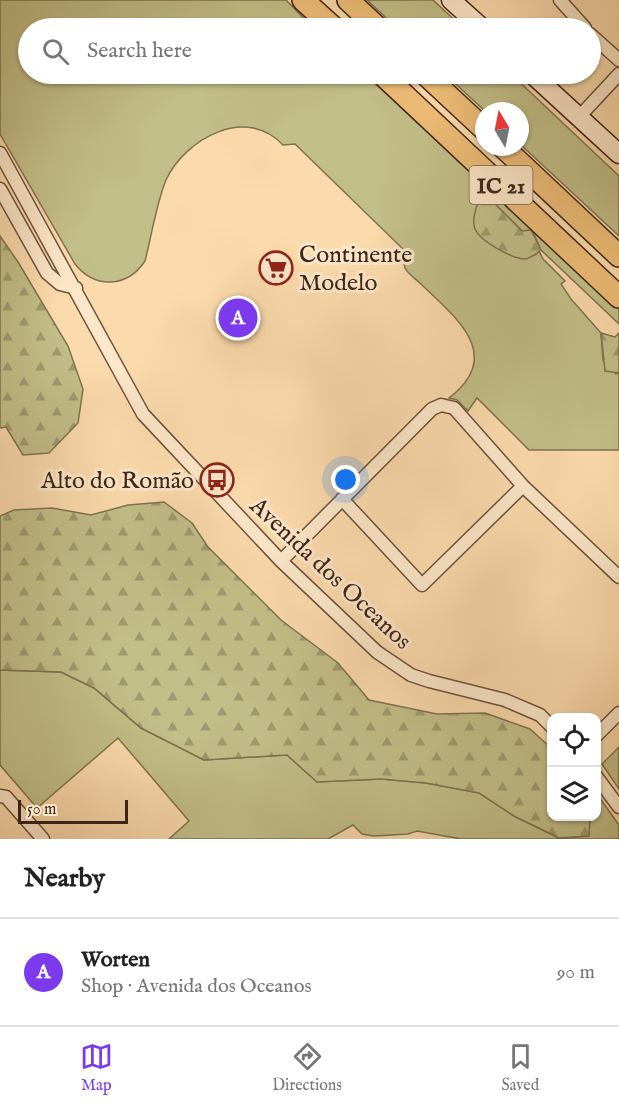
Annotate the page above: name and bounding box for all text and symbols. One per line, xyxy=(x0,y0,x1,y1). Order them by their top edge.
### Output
search box xyxy=(18,18,601,84)
icon: search xyxy=(39,35,72,68)
text: Search here xyxy=(87,37,192,65)
north arrow xyxy=(475,102,529,156)
road number: IC 21 xyxy=(470,166,532,204)
place label: Continente Modelo xyxy=(299,240,412,299)
supermarket icon: Continente Modelo xyxy=(258,250,294,286)
pin: A xyxy=(218,296,258,340)
bus stop icon: Alto do Romão xyxy=(199,462,235,498)
your location xyxy=(331,465,360,494)
place label: Alto do Romão xyxy=(40,466,194,497)
street label: Avenida dos Oceanos xyxy=(242,491,417,657)
map controls xyxy=(547,713,601,821)
button: locate xyxy=(547,713,601,767)
button: layers xyxy=(547,767,601,821)
scale bar xyxy=(18,797,128,824)
text: 50 m xyxy=(27,800,56,820)
text: Nearby xyxy=(24,862,105,895)
text: Worten xyxy=(81,946,150,974)
text: A xyxy=(37,960,50,985)
text: 90 m xyxy=(557,960,595,985)
text: Shop · Avenida dos Oceanos xyxy=(81,974,312,999)
tab: Map xyxy=(80,1040,113,1096)
tab: Directions xyxy=(272,1040,342,1096)
tab: Saved xyxy=(501,1040,539,1096)

